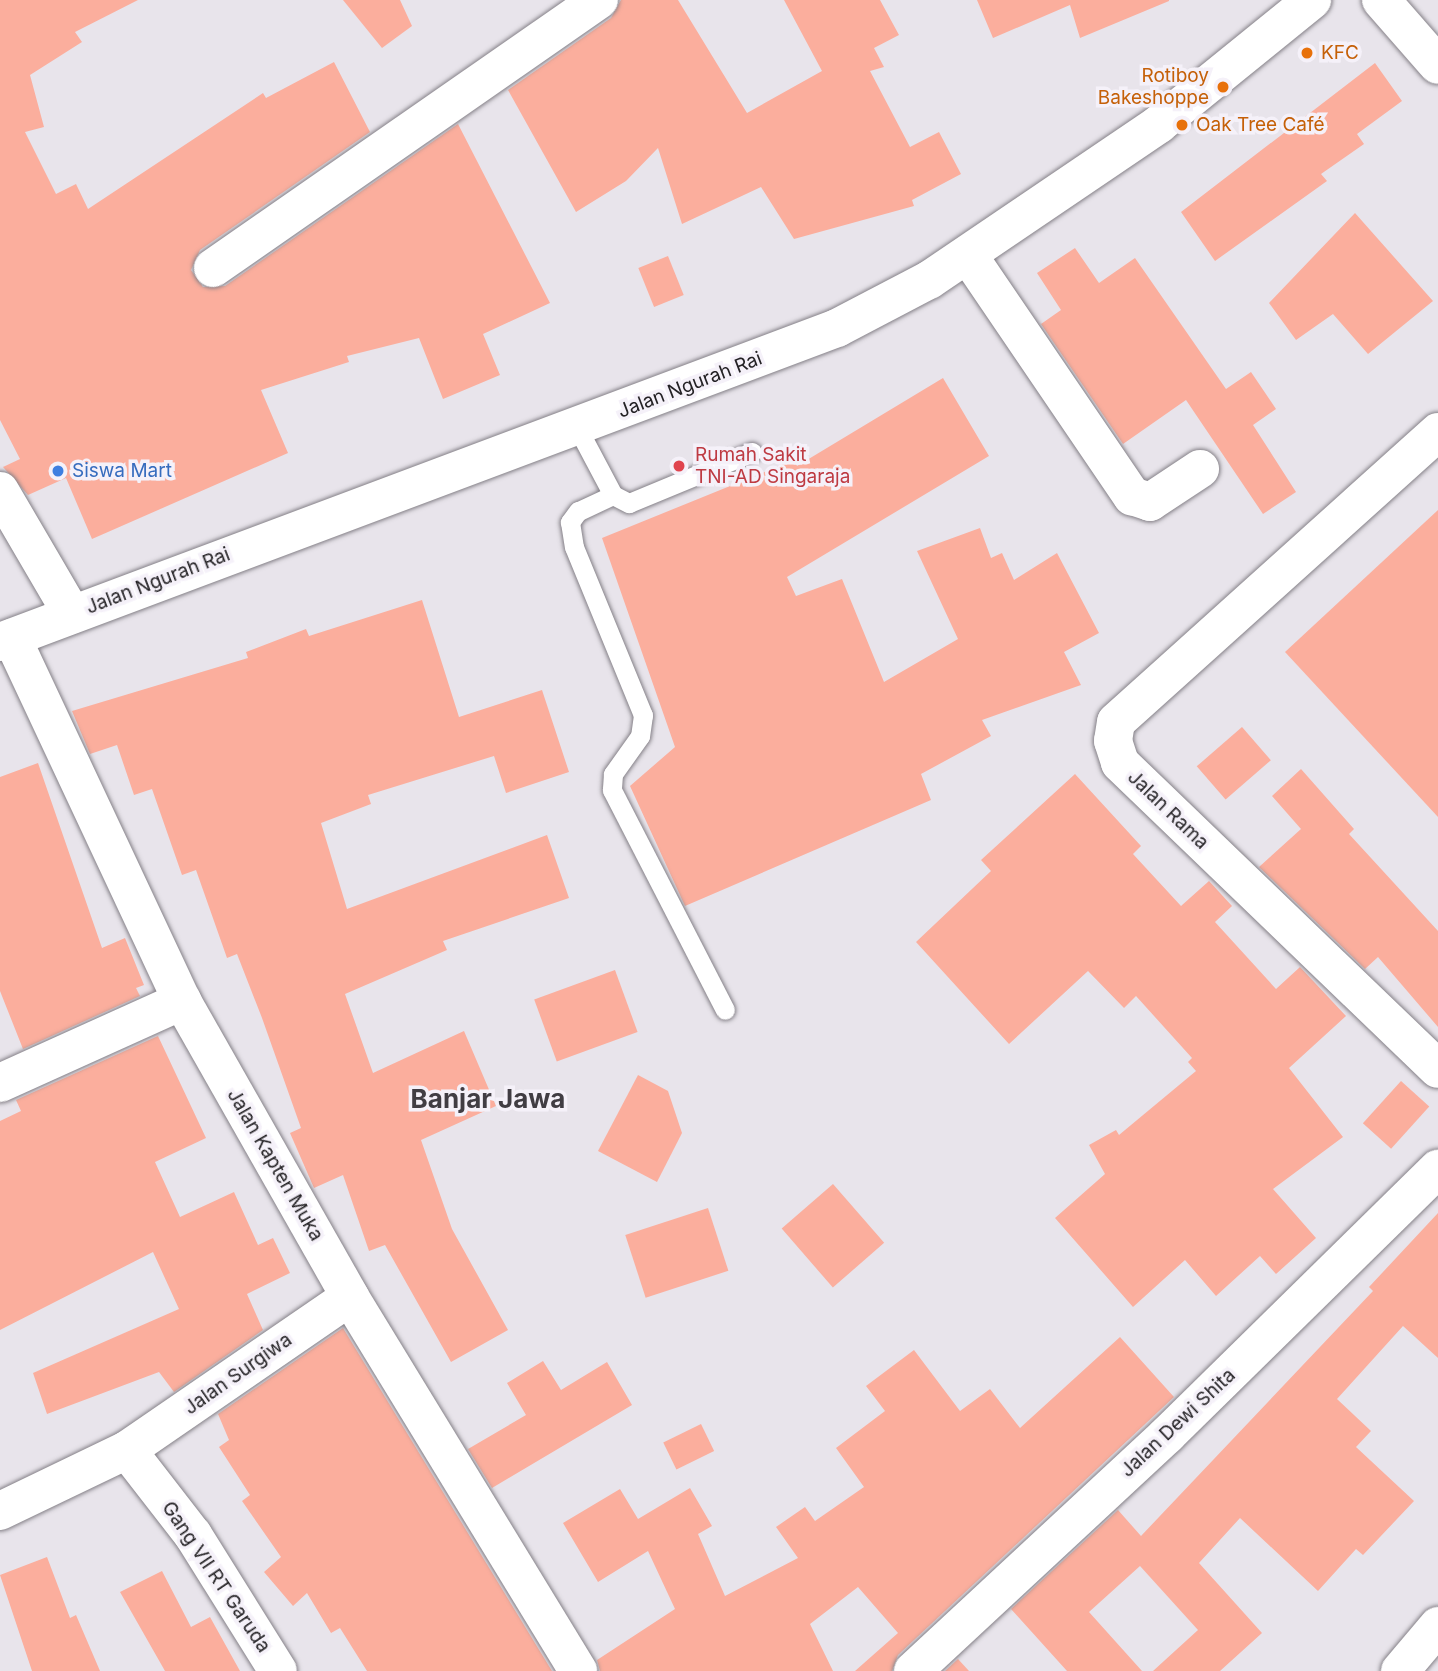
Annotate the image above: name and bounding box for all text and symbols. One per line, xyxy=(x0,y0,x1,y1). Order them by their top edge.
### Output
place label: KFC xyxy=(1321,42,1359,64)
marker: KFC xyxy=(1299,45,1315,61)
place label: Rotiboy Bakeshoppe xyxy=(1098,65,1209,109)
marker: Rotiboy Bakeshoppe xyxy=(1215,79,1231,95)
place label: Oak Tree Café xyxy=(1196,114,1325,136)
marker: Oak Tree Café xyxy=(1174,117,1190,133)
street label: Jalan Ngurah Rai xyxy=(615,347,765,423)
place label: Rumah Sakit TNI-AD Singaraja xyxy=(695,444,850,488)
marker: Rumah Sakit TNI-AD Singaraja xyxy=(669,456,689,476)
place label: Siswa Mart xyxy=(72,460,172,482)
marker: Siswa Mart xyxy=(50,463,66,479)
street label: Jalan Ngurah Rai xyxy=(83,543,233,619)
street label: Jalan Rama xyxy=(1123,766,1213,854)
district label: Banjar Jawa xyxy=(411,1083,565,1115)
street label: Jalan Kapten Muka xyxy=(222,1085,328,1245)
street label: Jalan Surgiwa xyxy=(180,1329,296,1419)
street label: Jalan Dewi Shita xyxy=(1116,1364,1240,1482)
street label: Gang VII RT Garuda xyxy=(157,1497,275,1657)

